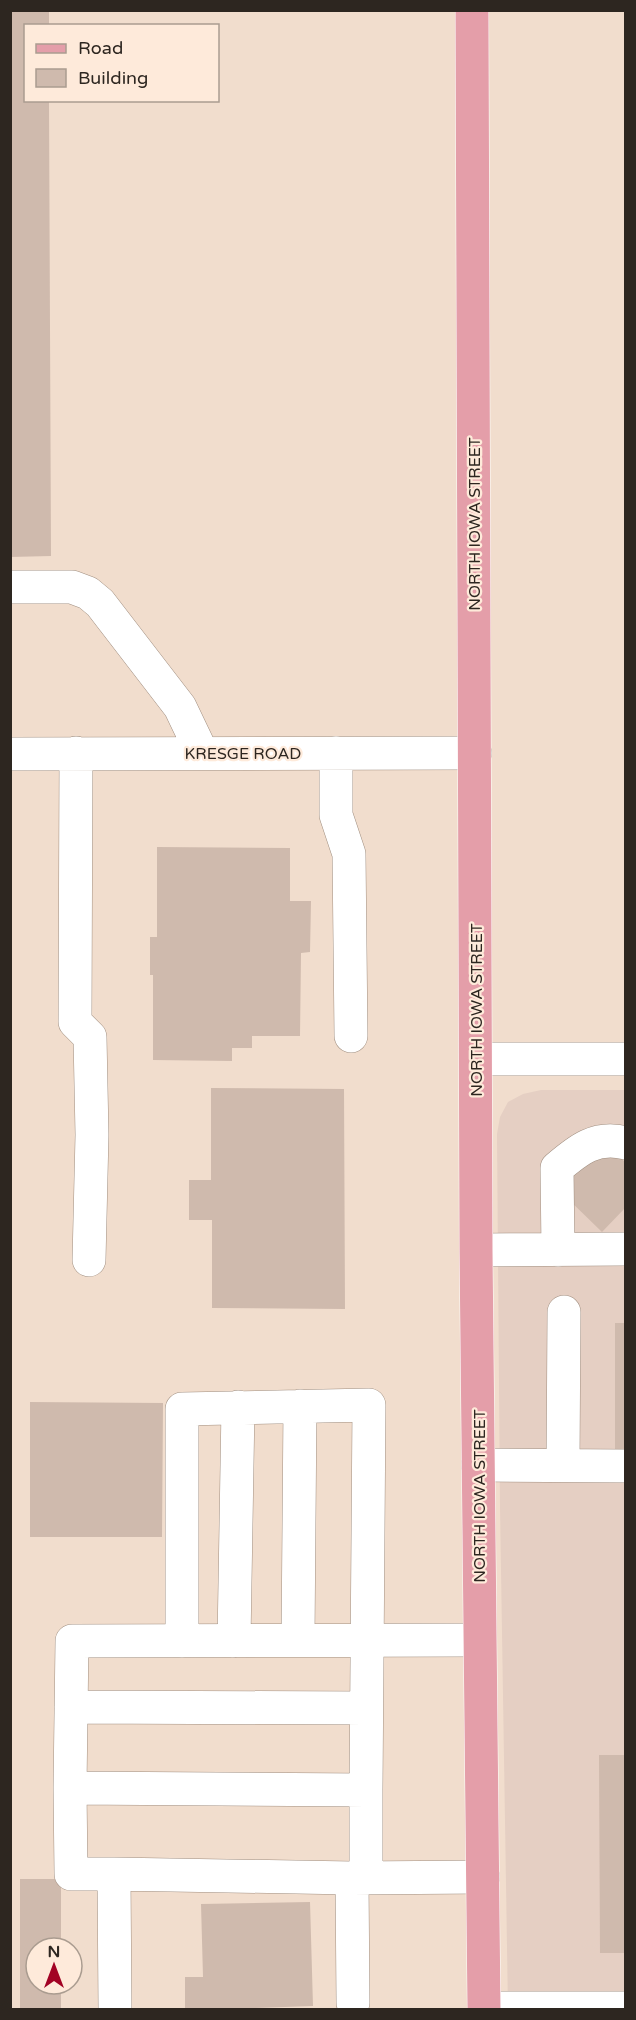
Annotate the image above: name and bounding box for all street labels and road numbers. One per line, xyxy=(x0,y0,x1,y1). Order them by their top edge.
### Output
street label: NORTH IOWA STREET xyxy=(465,437,485,611)
street label: KRESGE ROAD xyxy=(185,744,301,764)
street label: NORTH IOWA STREET xyxy=(467,923,487,1097)
street label: NORTH IOWA STREET xyxy=(470,1409,490,1583)

